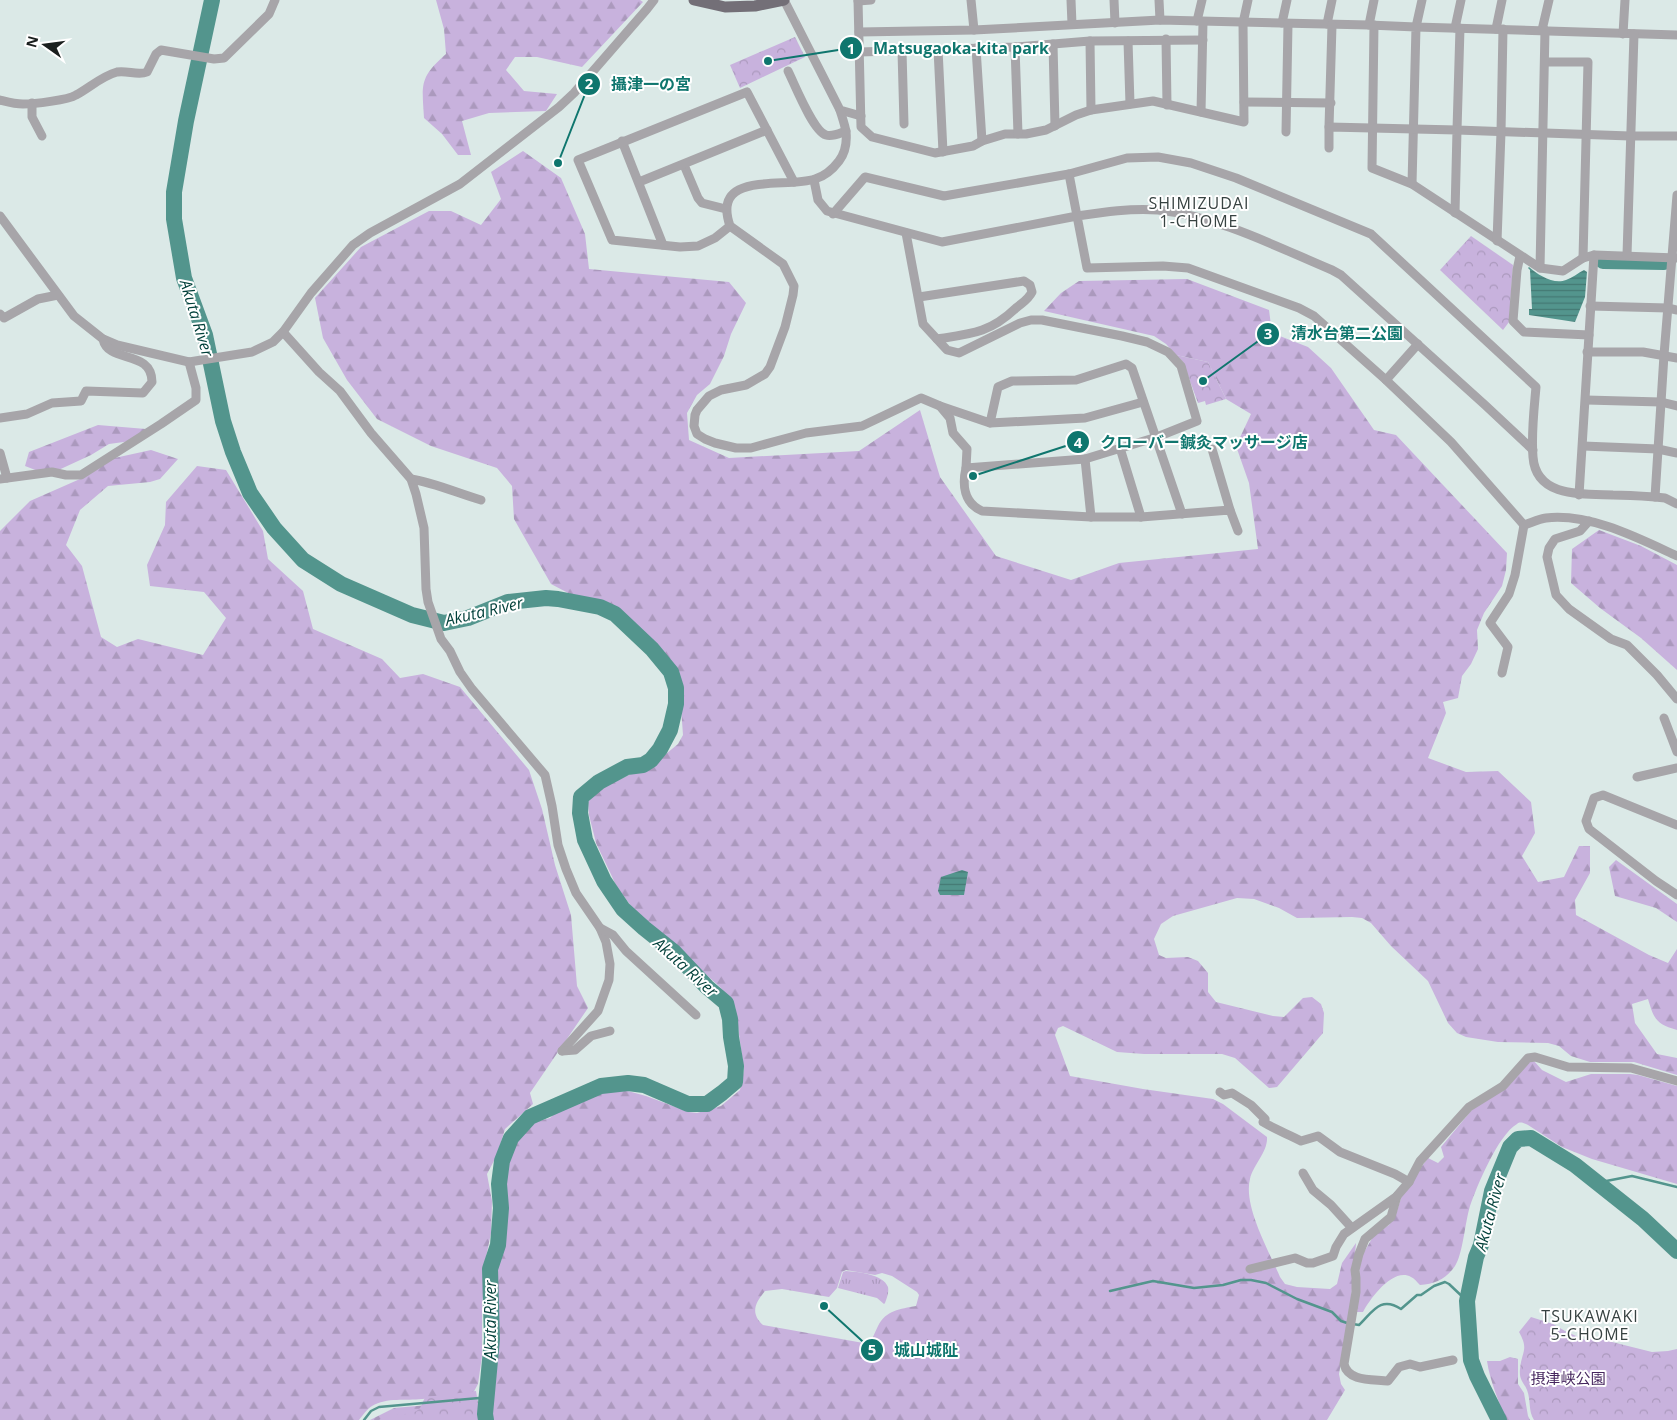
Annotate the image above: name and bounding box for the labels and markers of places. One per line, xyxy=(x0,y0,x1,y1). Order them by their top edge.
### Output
callout: Matsugaoka-kita park xyxy=(838,33,1059,64)
callout: 攝津一の宮 xyxy=(576,69,701,100)
callout: 清水台第二公園 xyxy=(1256,318,1413,349)
callout: クローバー鍼灸マッサージ店 xyxy=(1065,427,1318,458)
callout: 城山城阯 xyxy=(859,1335,968,1366)

